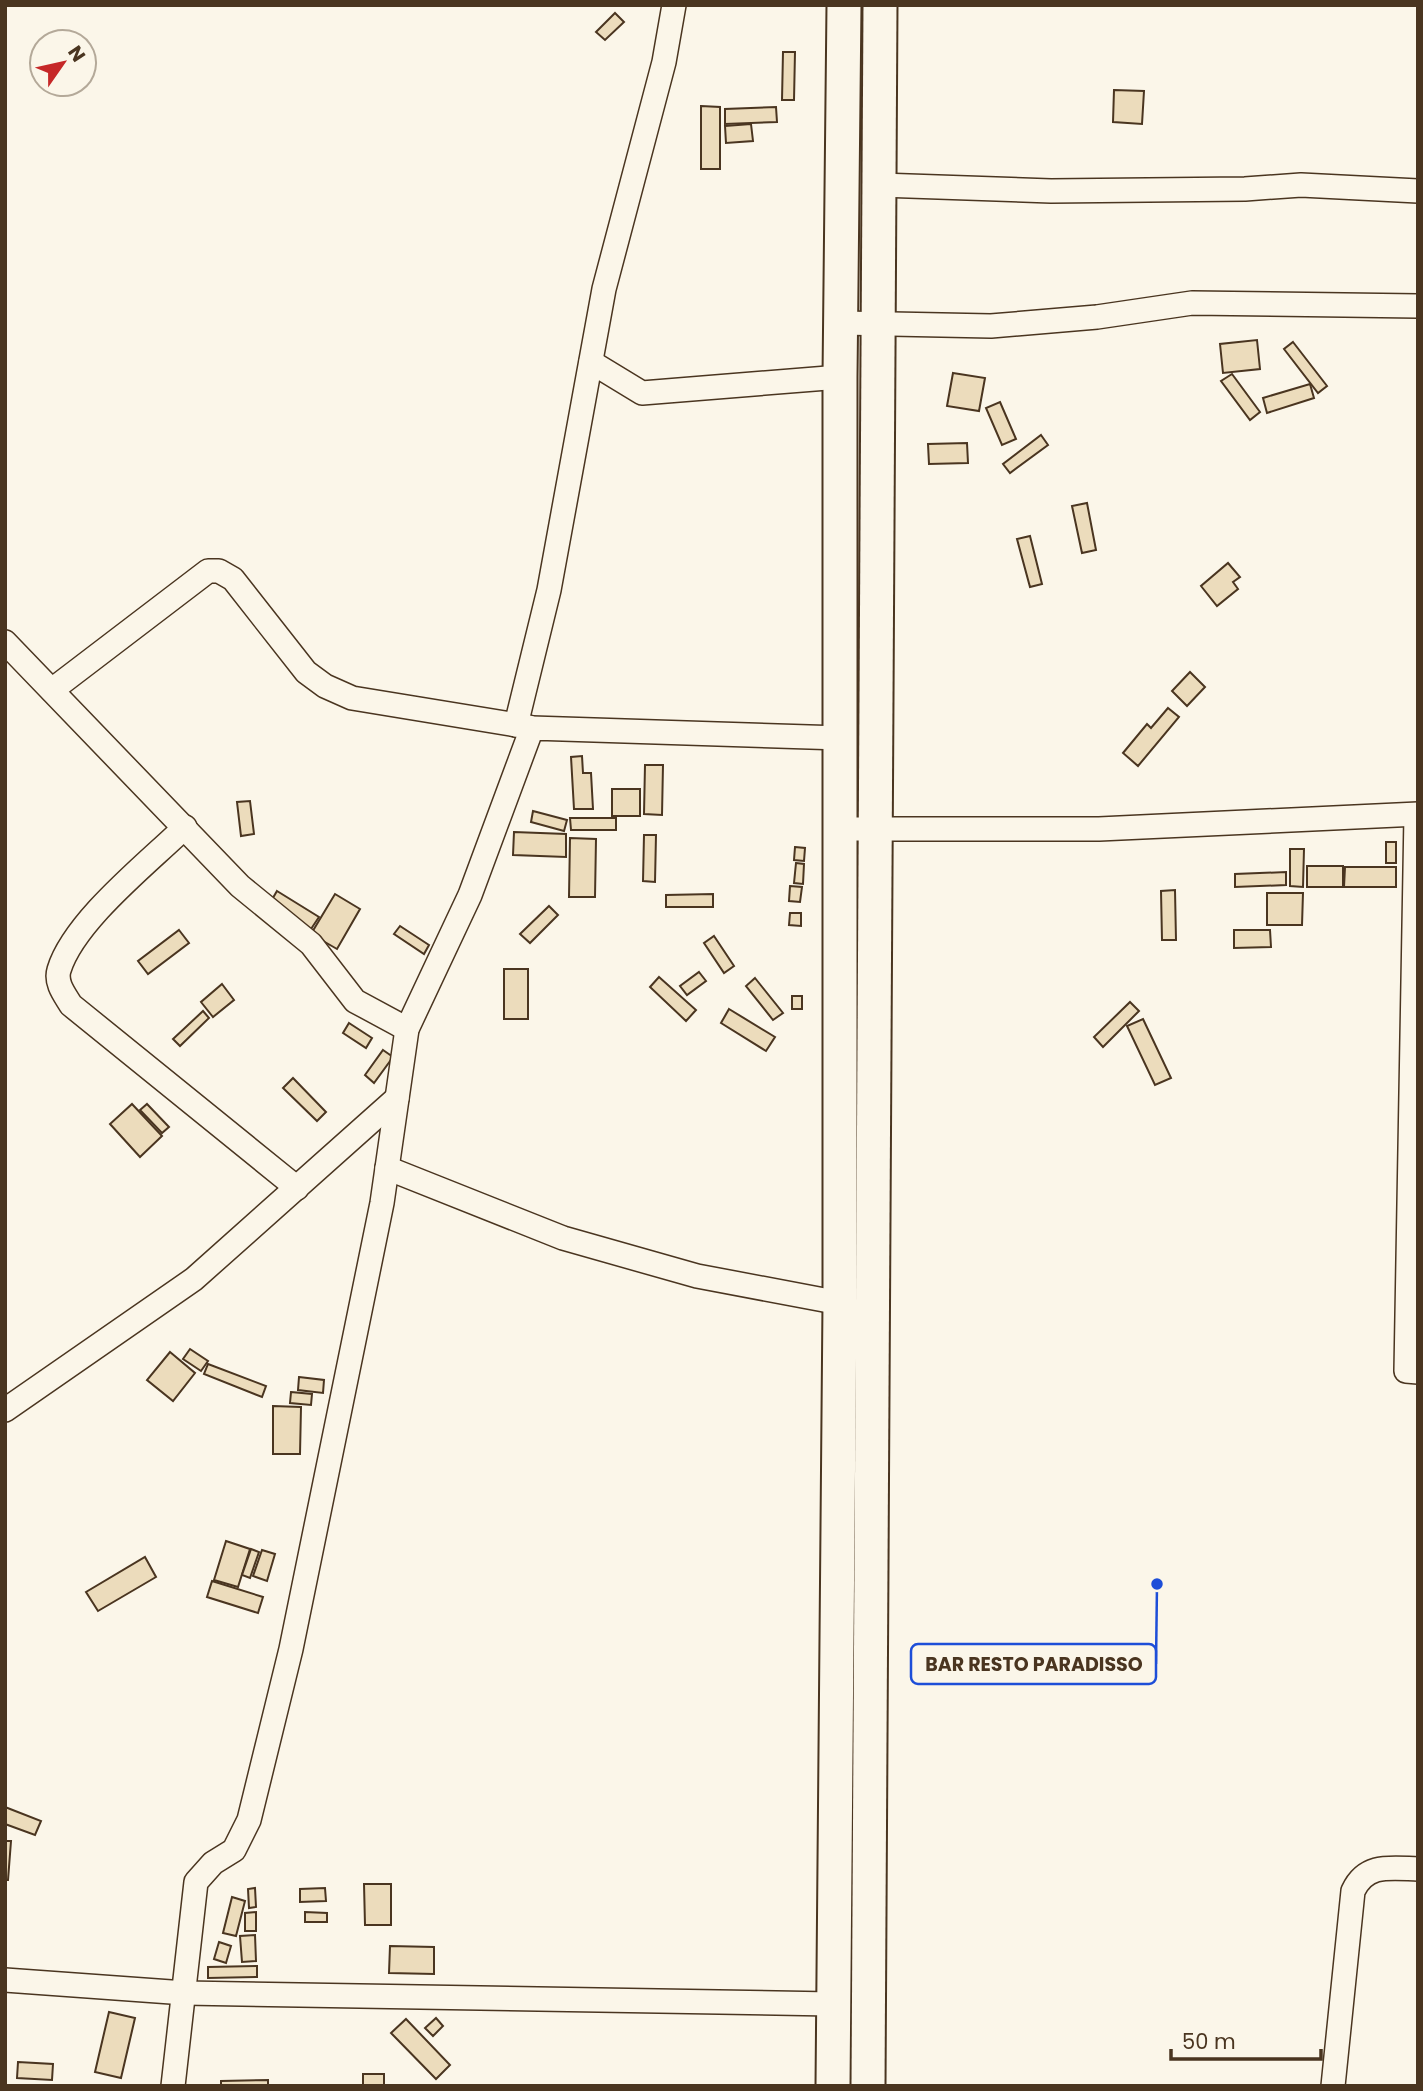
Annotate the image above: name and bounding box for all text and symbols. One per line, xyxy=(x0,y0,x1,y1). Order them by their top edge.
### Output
north arrow xyxy=(28,28,98,98)
text: N xyxy=(61,40,92,67)
callout: BAR RESTO PARADISSO xyxy=(911,1644,1156,1684)
text: BAR RESTO PARADISSO xyxy=(925,1651,1143,1678)
scale bar xyxy=(1171,2018,1322,2062)
text: 50 m xyxy=(1182,2027,1236,2056)

